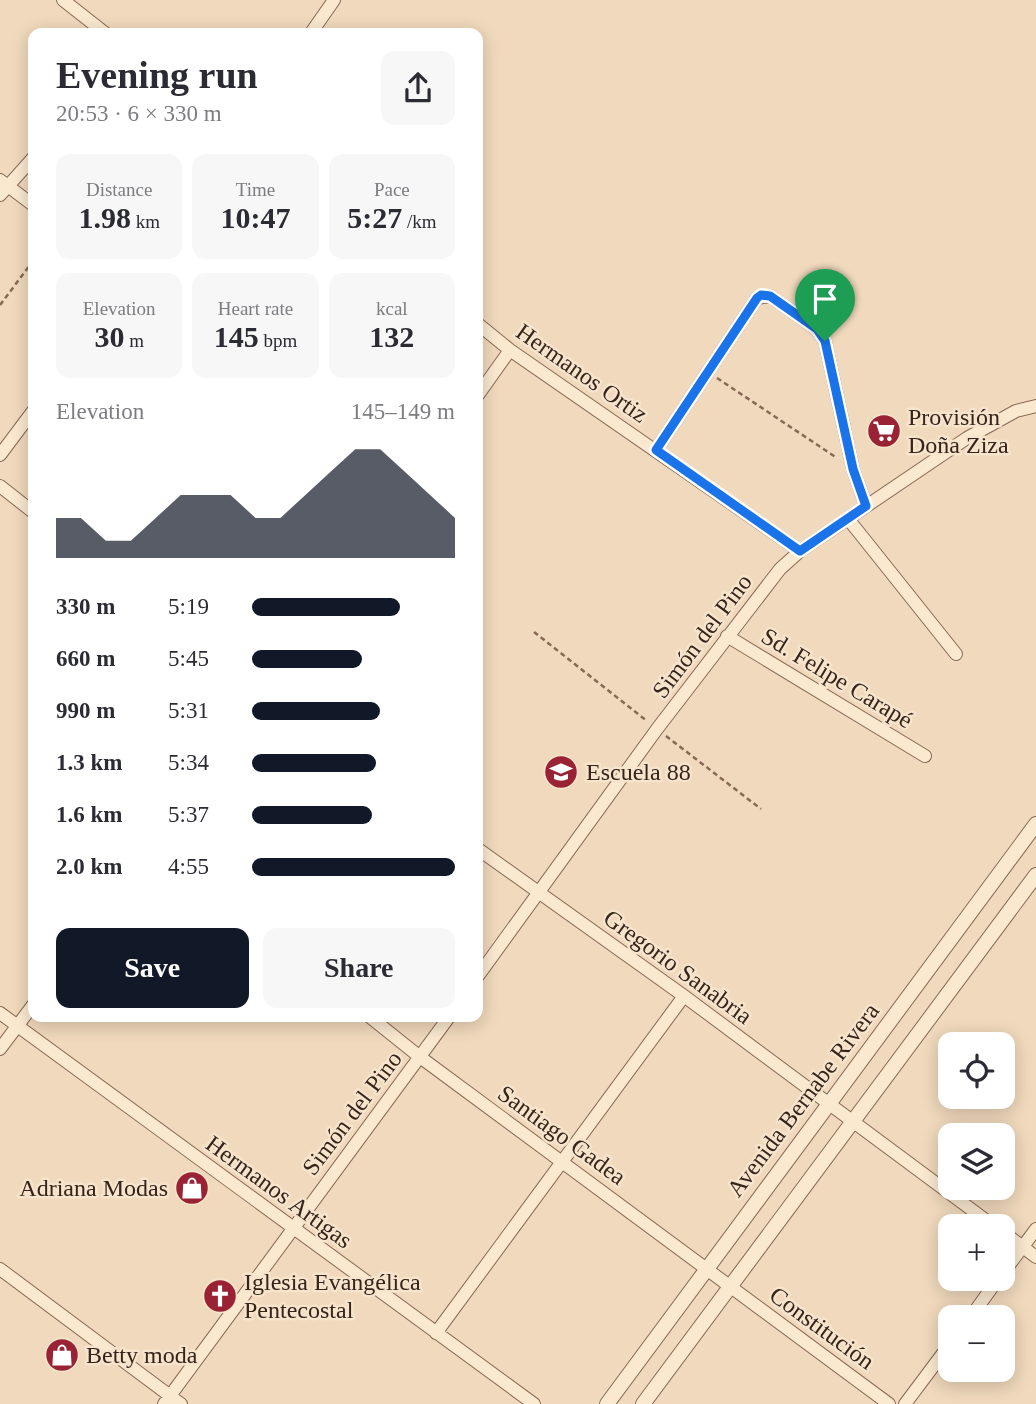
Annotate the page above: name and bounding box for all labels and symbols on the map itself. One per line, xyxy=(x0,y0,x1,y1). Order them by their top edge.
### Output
pin xyxy=(795,269,855,341)
street label: Hermanos Ortiz xyxy=(511,318,653,428)
place label: Provisión Doña Ziza xyxy=(908,404,1009,458)
supermarket icon: Provisión Doña Ziza xyxy=(865,412,903,450)
street label: Simón del Pino xyxy=(647,569,757,703)
street label: Sd. Felipe Carapé xyxy=(757,623,917,733)
school or university icon: Escuela 88 xyxy=(542,753,580,791)
place label: Escuela 88 xyxy=(586,759,691,785)
street label: Gregorio Sanabria xyxy=(599,905,757,1030)
street label: Avenida Bernabe Rivera xyxy=(722,998,884,1202)
street label: Simón del Pino xyxy=(297,1046,407,1180)
street label: Santiago Gadea xyxy=(493,1080,631,1190)
street label: Hermanos Artigas xyxy=(201,1130,357,1254)
shop icon: Adriana Modas xyxy=(173,1169,211,1207)
place label: Adriana Modas xyxy=(19,1175,168,1201)
place label: Iglesia Evangélica Pentecostal xyxy=(244,1269,421,1323)
church icon: Iglesia Evangélica Pentecostal xyxy=(201,1277,239,1315)
street label: Constitución xyxy=(765,1281,879,1375)
shop icon: Betty moda xyxy=(43,1336,81,1374)
place label: Betty moda xyxy=(86,1342,198,1368)

